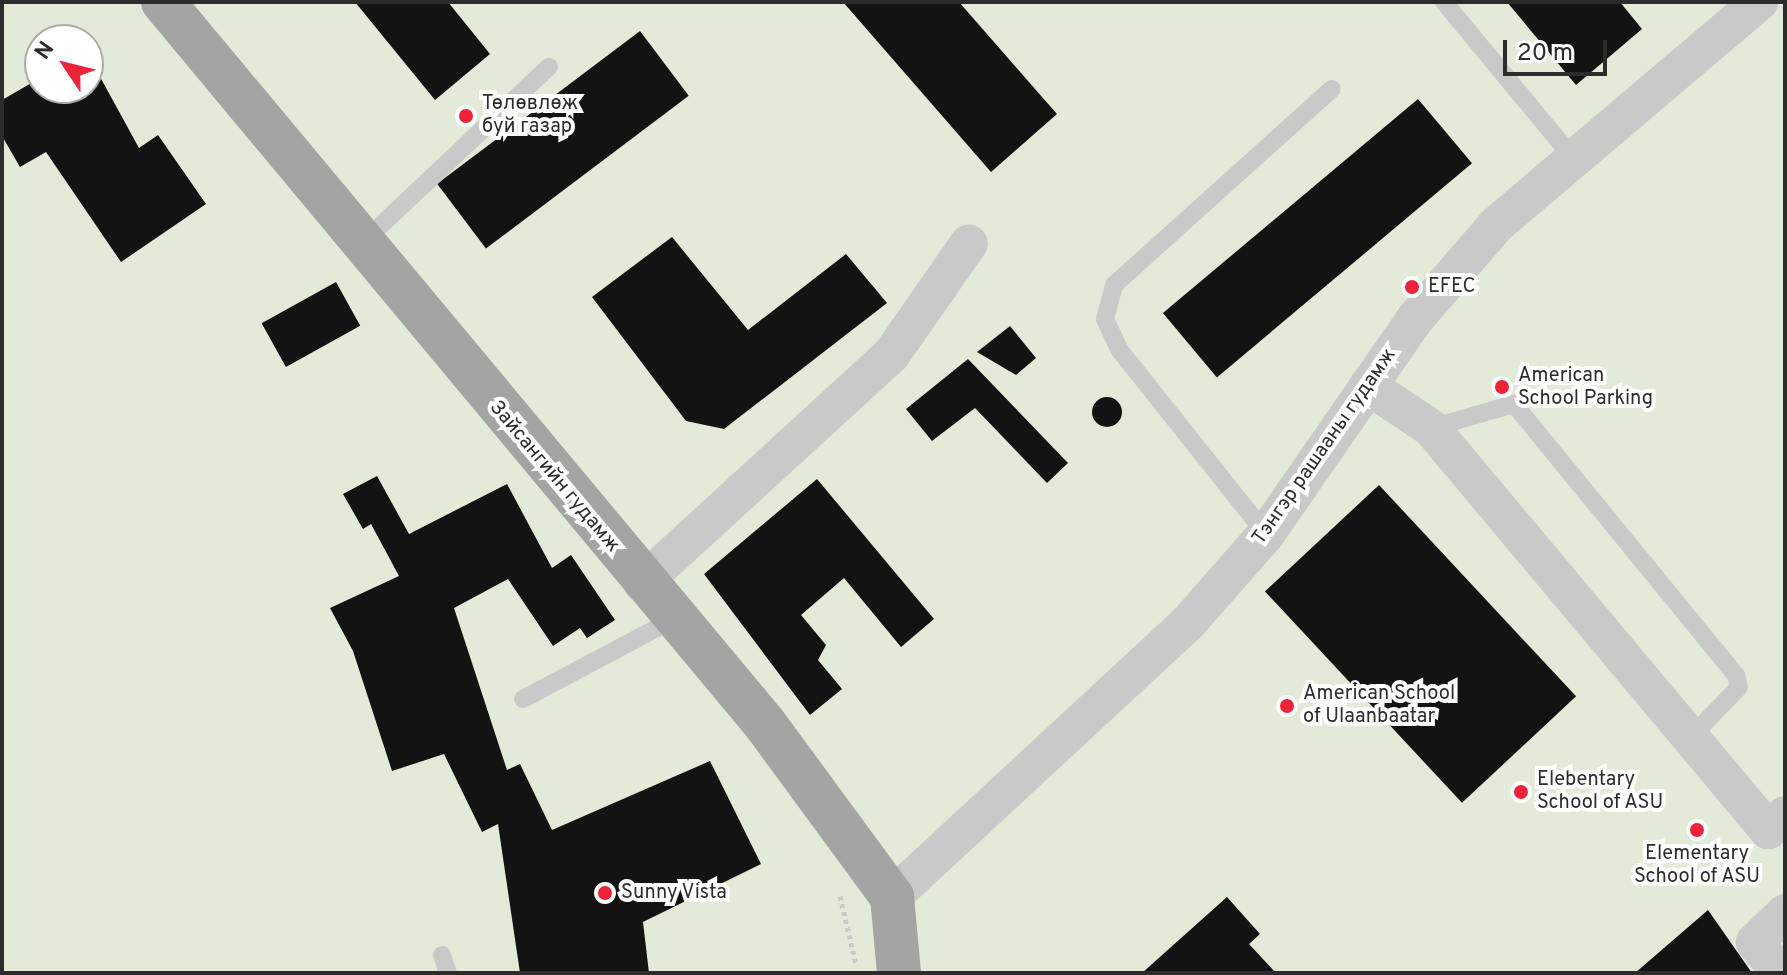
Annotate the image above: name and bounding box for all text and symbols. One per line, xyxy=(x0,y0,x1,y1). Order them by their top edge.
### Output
north arrow xyxy=(24,24,104,104)
scale bar xyxy=(1507,24,1611,74)
text: N xyxy=(30,37,61,65)
text: 20 m xyxy=(1517,39,1573,69)
place label: Төлөвлөж буй газар xyxy=(482,92,578,139)
marker: Төлөвлөж буй газар xyxy=(457,107,475,125)
place label: EFEC xyxy=(1428,275,1475,299)
marker: EFEC xyxy=(1403,278,1421,296)
street label: Тэнгэр рашааны гудамж xyxy=(1248,344,1402,550)
place label: American School Parking xyxy=(1518,364,1653,411)
marker: American School Parking xyxy=(1493,378,1511,396)
street label: Зайсангийн гудамж xyxy=(484,396,624,558)
place label: American School of Ulaanbaatar xyxy=(1303,682,1455,729)
marker: American School of Ulaanbaatar xyxy=(1278,697,1296,715)
place label: Elebentary School of ASU xyxy=(1537,768,1664,815)
marker: Elebentary School of ASU xyxy=(1512,783,1530,801)
marker: Elementary School of ASU xyxy=(1688,821,1706,839)
place label: Elementary School of ASU xyxy=(1633,842,1761,889)
place label: Sunny Vista xyxy=(621,881,728,905)
marker: Sunny Vista xyxy=(596,884,614,902)

